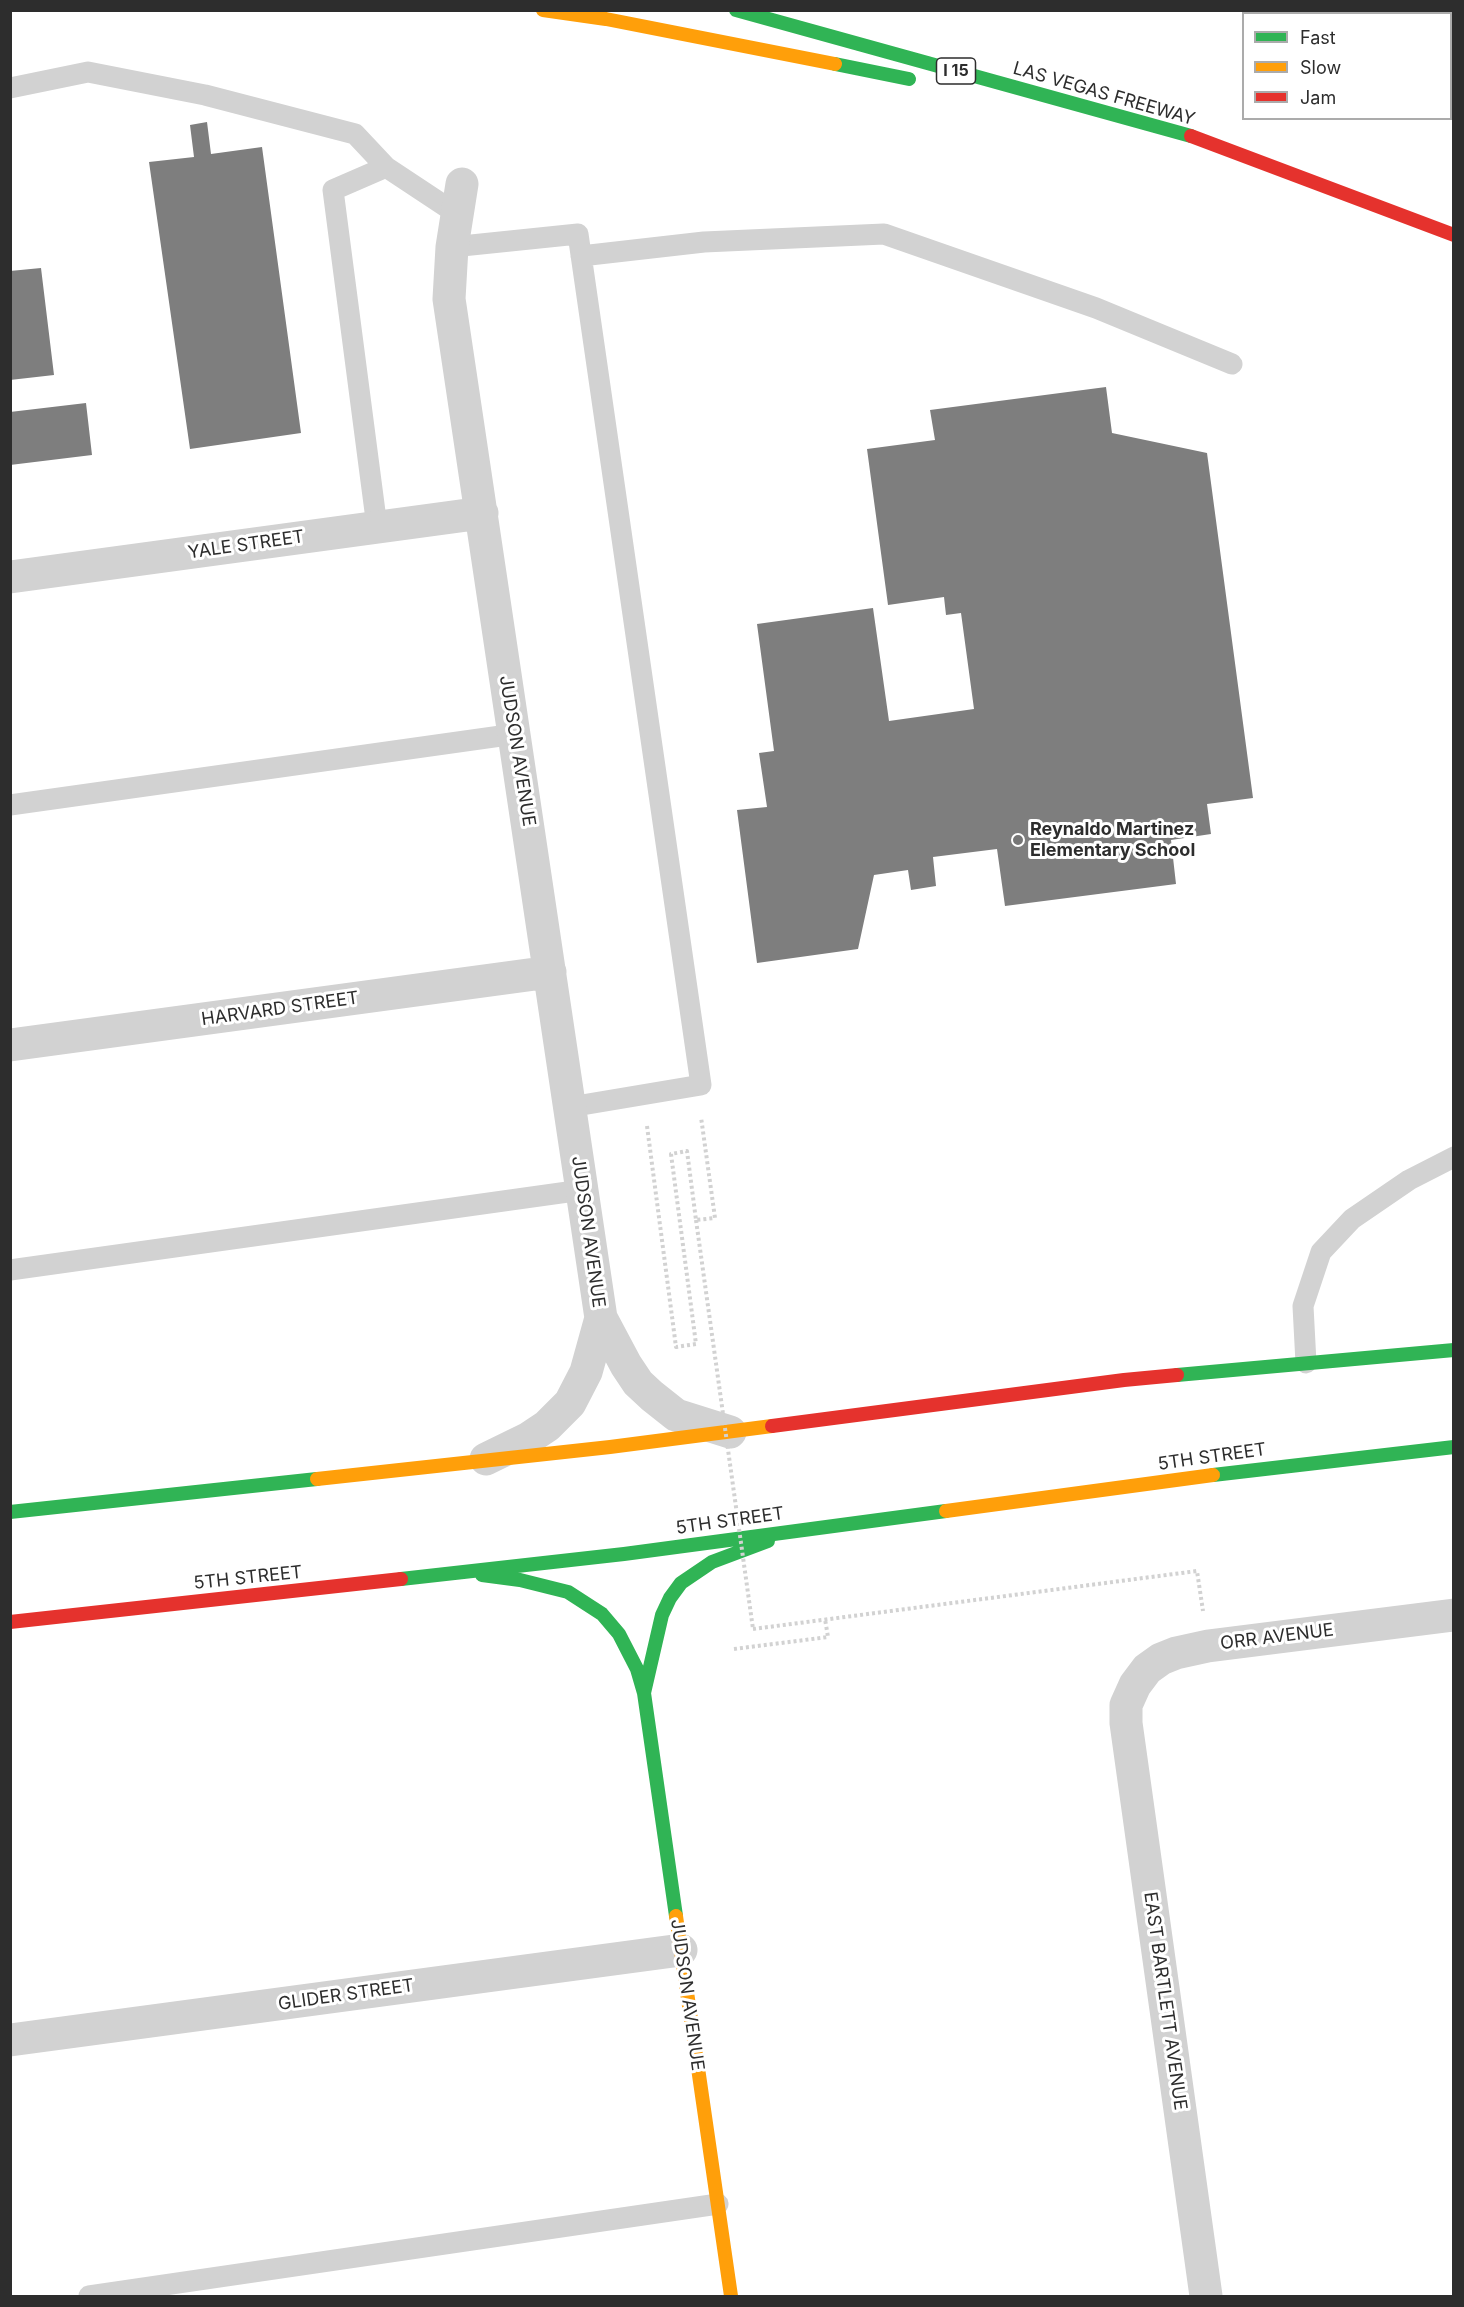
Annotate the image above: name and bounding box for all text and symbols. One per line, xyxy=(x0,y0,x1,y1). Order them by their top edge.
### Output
legend xyxy=(1242,12,1452,120)
text: Fast xyxy=(1300,27,1336,48)
text: Slow xyxy=(1300,57,1341,78)
road number: I 15 xyxy=(936,58,976,84)
street label: LAS VEGAS FREEWAY xyxy=(1010,58,1198,130)
text: Jam xyxy=(1300,87,1336,108)
street label: YALE STREET xyxy=(186,526,306,564)
street label: JUDSON AVENUE xyxy=(494,674,540,828)
place label: Reynaldo Martinez Elementary School xyxy=(1030,819,1195,862)
marker: Reynaldo Martinez Elementary School xyxy=(1011,833,1025,847)
street label: HARVARD STREET xyxy=(200,987,360,1031)
street label: JUDSON AVENUE xyxy=(567,1155,609,1309)
street label: 5TH STREET xyxy=(1157,1439,1267,1475)
street label: 5TH STREET xyxy=(675,1503,785,1539)
street label: 5TH STREET xyxy=(193,1562,303,1594)
street label: ORR AVENUE xyxy=(1219,1619,1335,1655)
street label: EAST BARTLETT AVENUE xyxy=(1139,1890,1191,2112)
street label: JUDSON AVENUE xyxy=(666,1918,708,2072)
street label: GLIDER STREET xyxy=(277,1975,415,2015)

